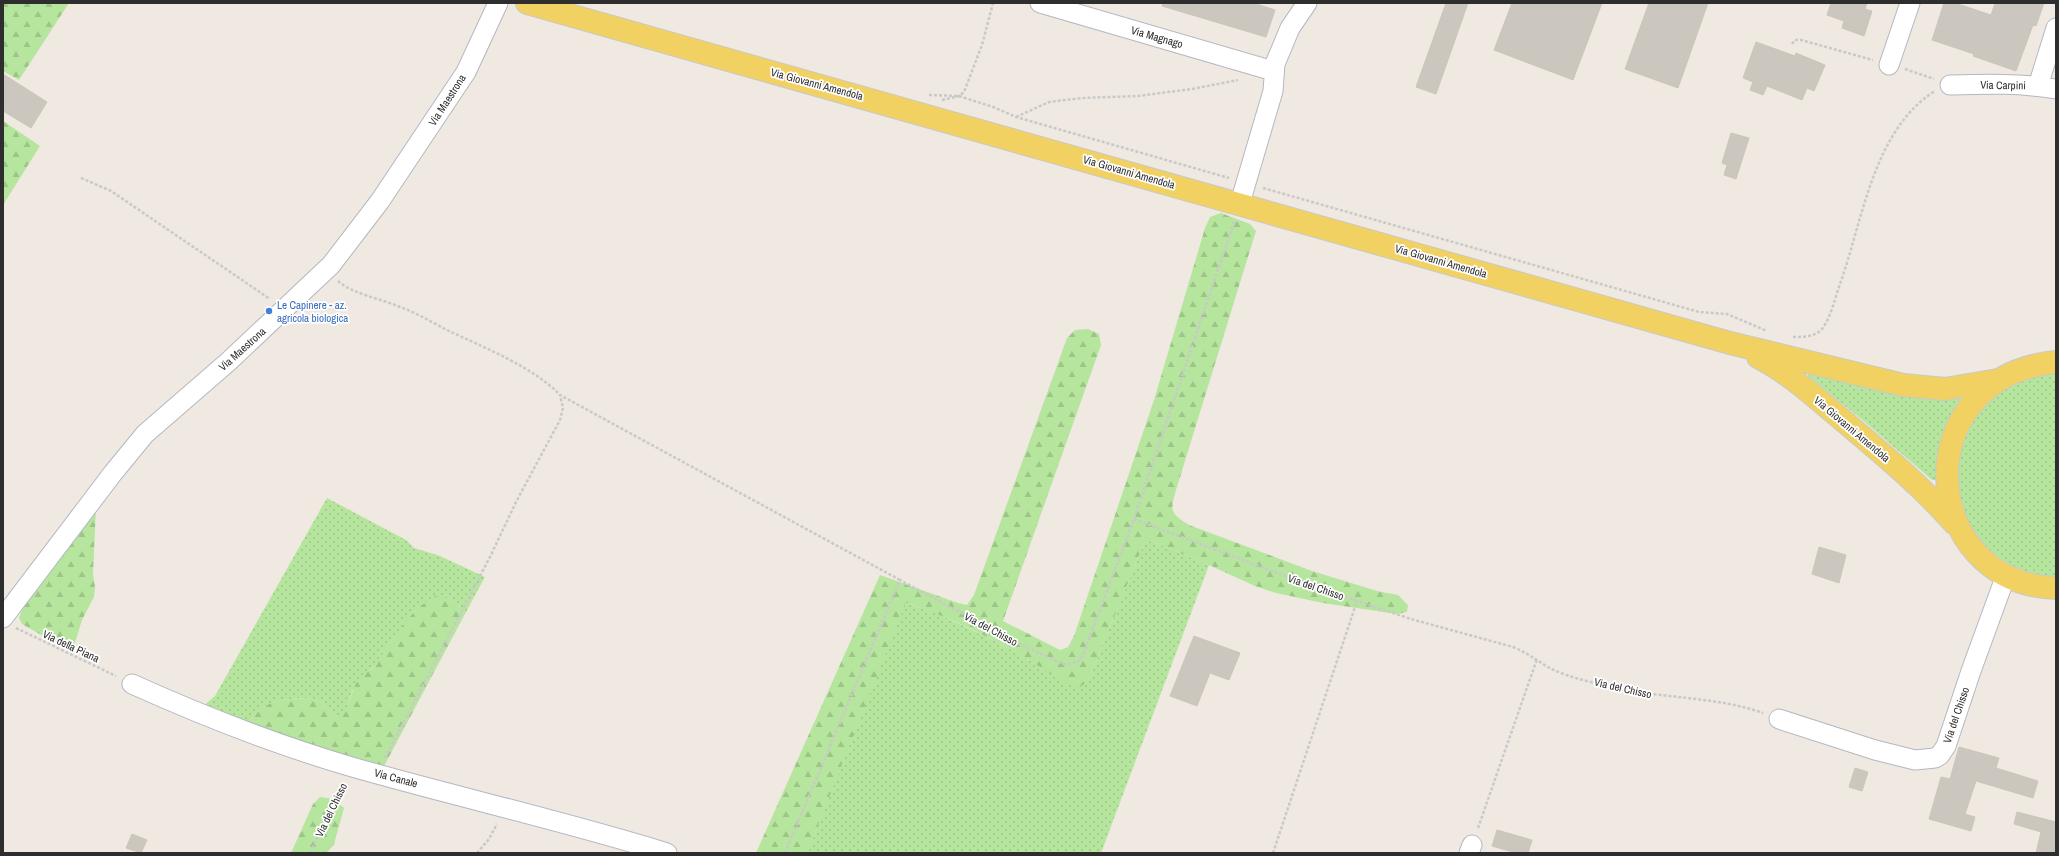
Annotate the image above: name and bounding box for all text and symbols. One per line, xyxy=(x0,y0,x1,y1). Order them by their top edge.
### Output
street label: Via Magnago xyxy=(1129,23,1185,51)
street label: Via Giovanni Amendola xyxy=(769,65,865,103)
street label: Via Maestrona xyxy=(425,72,469,128)
street label: Via Carpini xyxy=(1980,78,2026,92)
street label: Via Giovanni Amendola xyxy=(1081,152,1177,192)
street label: Via Giovanni Amendola xyxy=(1393,241,1489,281)
place label: Le Capinere - az. agricola biologica xyxy=(277,298,348,325)
marker: Le Capinere - az. agricola biologica xyxy=(264,306,274,316)
street label: Via Maestrona xyxy=(216,324,268,374)
street label: Via Giovanni Amendola xyxy=(1811,393,1893,465)
street label: Via del Chisso xyxy=(1286,571,1346,603)
street label: Via del Chisso xyxy=(962,609,1020,649)
street label: Via della Piana xyxy=(40,627,102,665)
street label: Via del Chisso xyxy=(1593,675,1653,701)
street label: Via del Chisso xyxy=(1940,685,1972,745)
street label: Via Canale xyxy=(373,765,419,791)
street label: Via del Chisso xyxy=(312,781,350,839)

